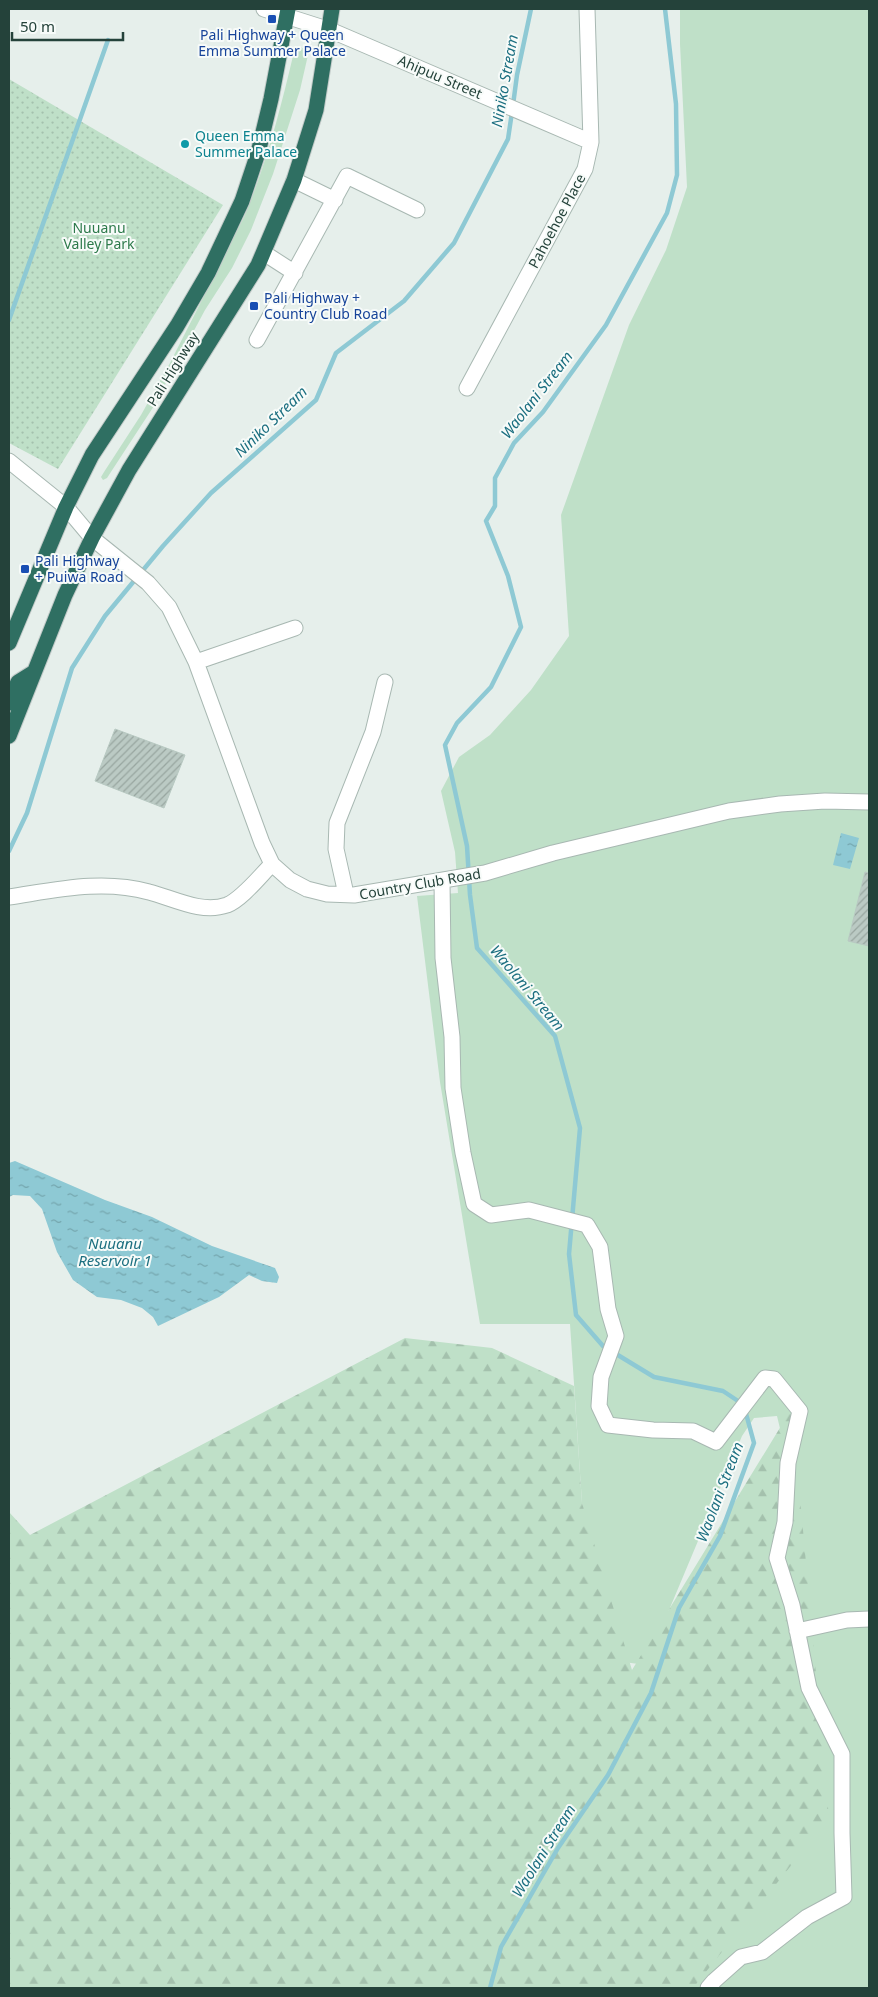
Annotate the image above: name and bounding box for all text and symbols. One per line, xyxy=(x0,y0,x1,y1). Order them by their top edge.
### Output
scale bar xyxy=(12,10,124,42)
marker: Pali Highway + Queen Emma Summer Palace xyxy=(266,13,278,25)
text: 50 m xyxy=(20,16,55,36)
place label: Pali Highway + Queen Emma Summer Palace xyxy=(198,25,346,60)
water label: Niniko Stream xyxy=(486,33,522,129)
street label: Ahipuu Street xyxy=(395,50,485,103)
place label: Queen Emma Summer Palace xyxy=(195,126,297,161)
marker: Queen Emma Summer Palace xyxy=(179,138,191,150)
street label: Pahoehoe Place xyxy=(524,170,590,271)
park label: Nuuanu Valley Park xyxy=(63,218,135,253)
place label: Pali Highway + Country Club Road xyxy=(264,288,387,323)
marker: Pali Highway + Country Club Road xyxy=(248,300,260,312)
street label: Pali Highway xyxy=(142,327,203,410)
water label: Waolani Stream xyxy=(496,347,577,442)
water label: Niniko Stream xyxy=(230,381,311,461)
place label: Pali Highway + Puiwa Road xyxy=(35,551,124,586)
marker: Pali Highway + Puiwa Road xyxy=(19,563,31,575)
street label: Country Club Road xyxy=(358,863,482,904)
water label: Waolani Stream xyxy=(486,940,569,1034)
water label: Nuuanu Reservoir 1 xyxy=(78,1233,152,1270)
water label: Waolani Stream xyxy=(691,1439,747,1545)
water label: Waolani Stream xyxy=(507,1800,580,1901)

